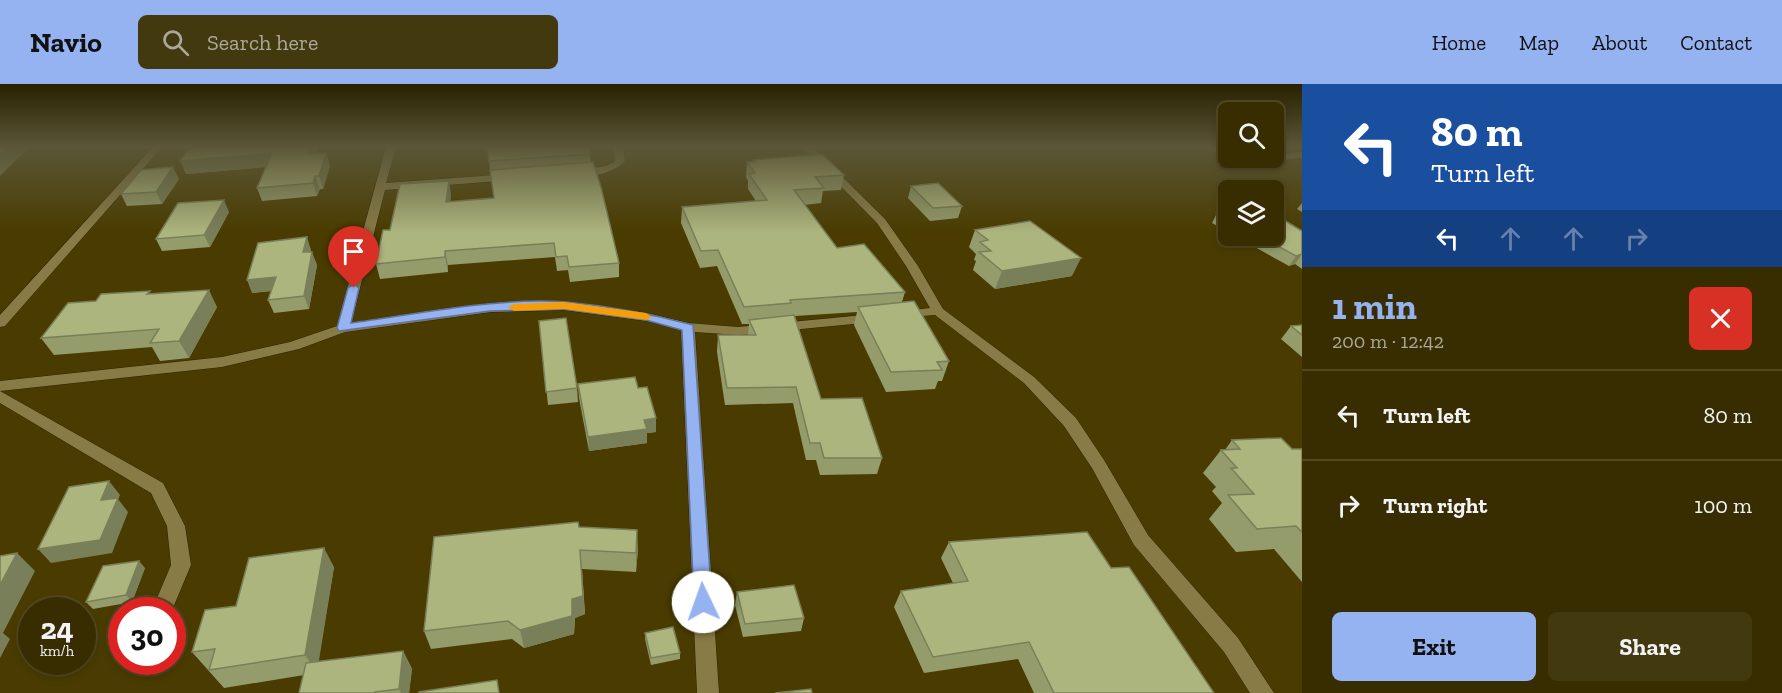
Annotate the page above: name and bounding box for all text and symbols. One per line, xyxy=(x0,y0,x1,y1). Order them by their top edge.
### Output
search box xyxy=(138,15,558,69)
text: Navio xyxy=(30,26,102,59)
icon: search xyxy=(159,26,192,59)
text: Search here xyxy=(207,29,318,56)
text: Home xyxy=(1432,30,1486,55)
text: Map xyxy=(1519,30,1559,55)
text: About xyxy=(1592,30,1647,55)
text: Contact xyxy=(1680,30,1752,55)
map controls xyxy=(1218,102,1284,246)
button: search xyxy=(1218,102,1284,168)
text: 80 m xyxy=(1431,106,1522,157)
icon: left xyxy=(1332,108,1410,186)
text: Turn left xyxy=(1431,157,1534,189)
button: layers xyxy=(1218,180,1284,246)
icon: left xyxy=(1431,222,1464,255)
icon: ahead xyxy=(1494,222,1527,255)
icon: ahead xyxy=(1557,222,1590,255)
icon: right xyxy=(1620,222,1653,255)
pin xyxy=(328,226,379,288)
icon: arrive xyxy=(337,235,370,268)
text: 1 min xyxy=(1332,285,1417,328)
button: close xyxy=(1689,287,1752,350)
text: 200 m · 12:42 xyxy=(1332,329,1444,353)
icon: left xyxy=(1332,399,1365,432)
text: Turn left xyxy=(1383,402,1470,429)
text: 80 m xyxy=(1704,402,1752,429)
icon: right xyxy=(1332,489,1365,522)
text: Turn right xyxy=(1383,492,1487,519)
text: 100 m xyxy=(1694,492,1752,519)
position arrow xyxy=(671,570,735,634)
speed limit sign: 30 xyxy=(108,597,186,675)
text: 24 xyxy=(40,611,74,647)
button: Exit xyxy=(1332,612,1536,681)
button: Share xyxy=(1548,612,1752,681)
text: km/h xyxy=(40,642,74,660)

